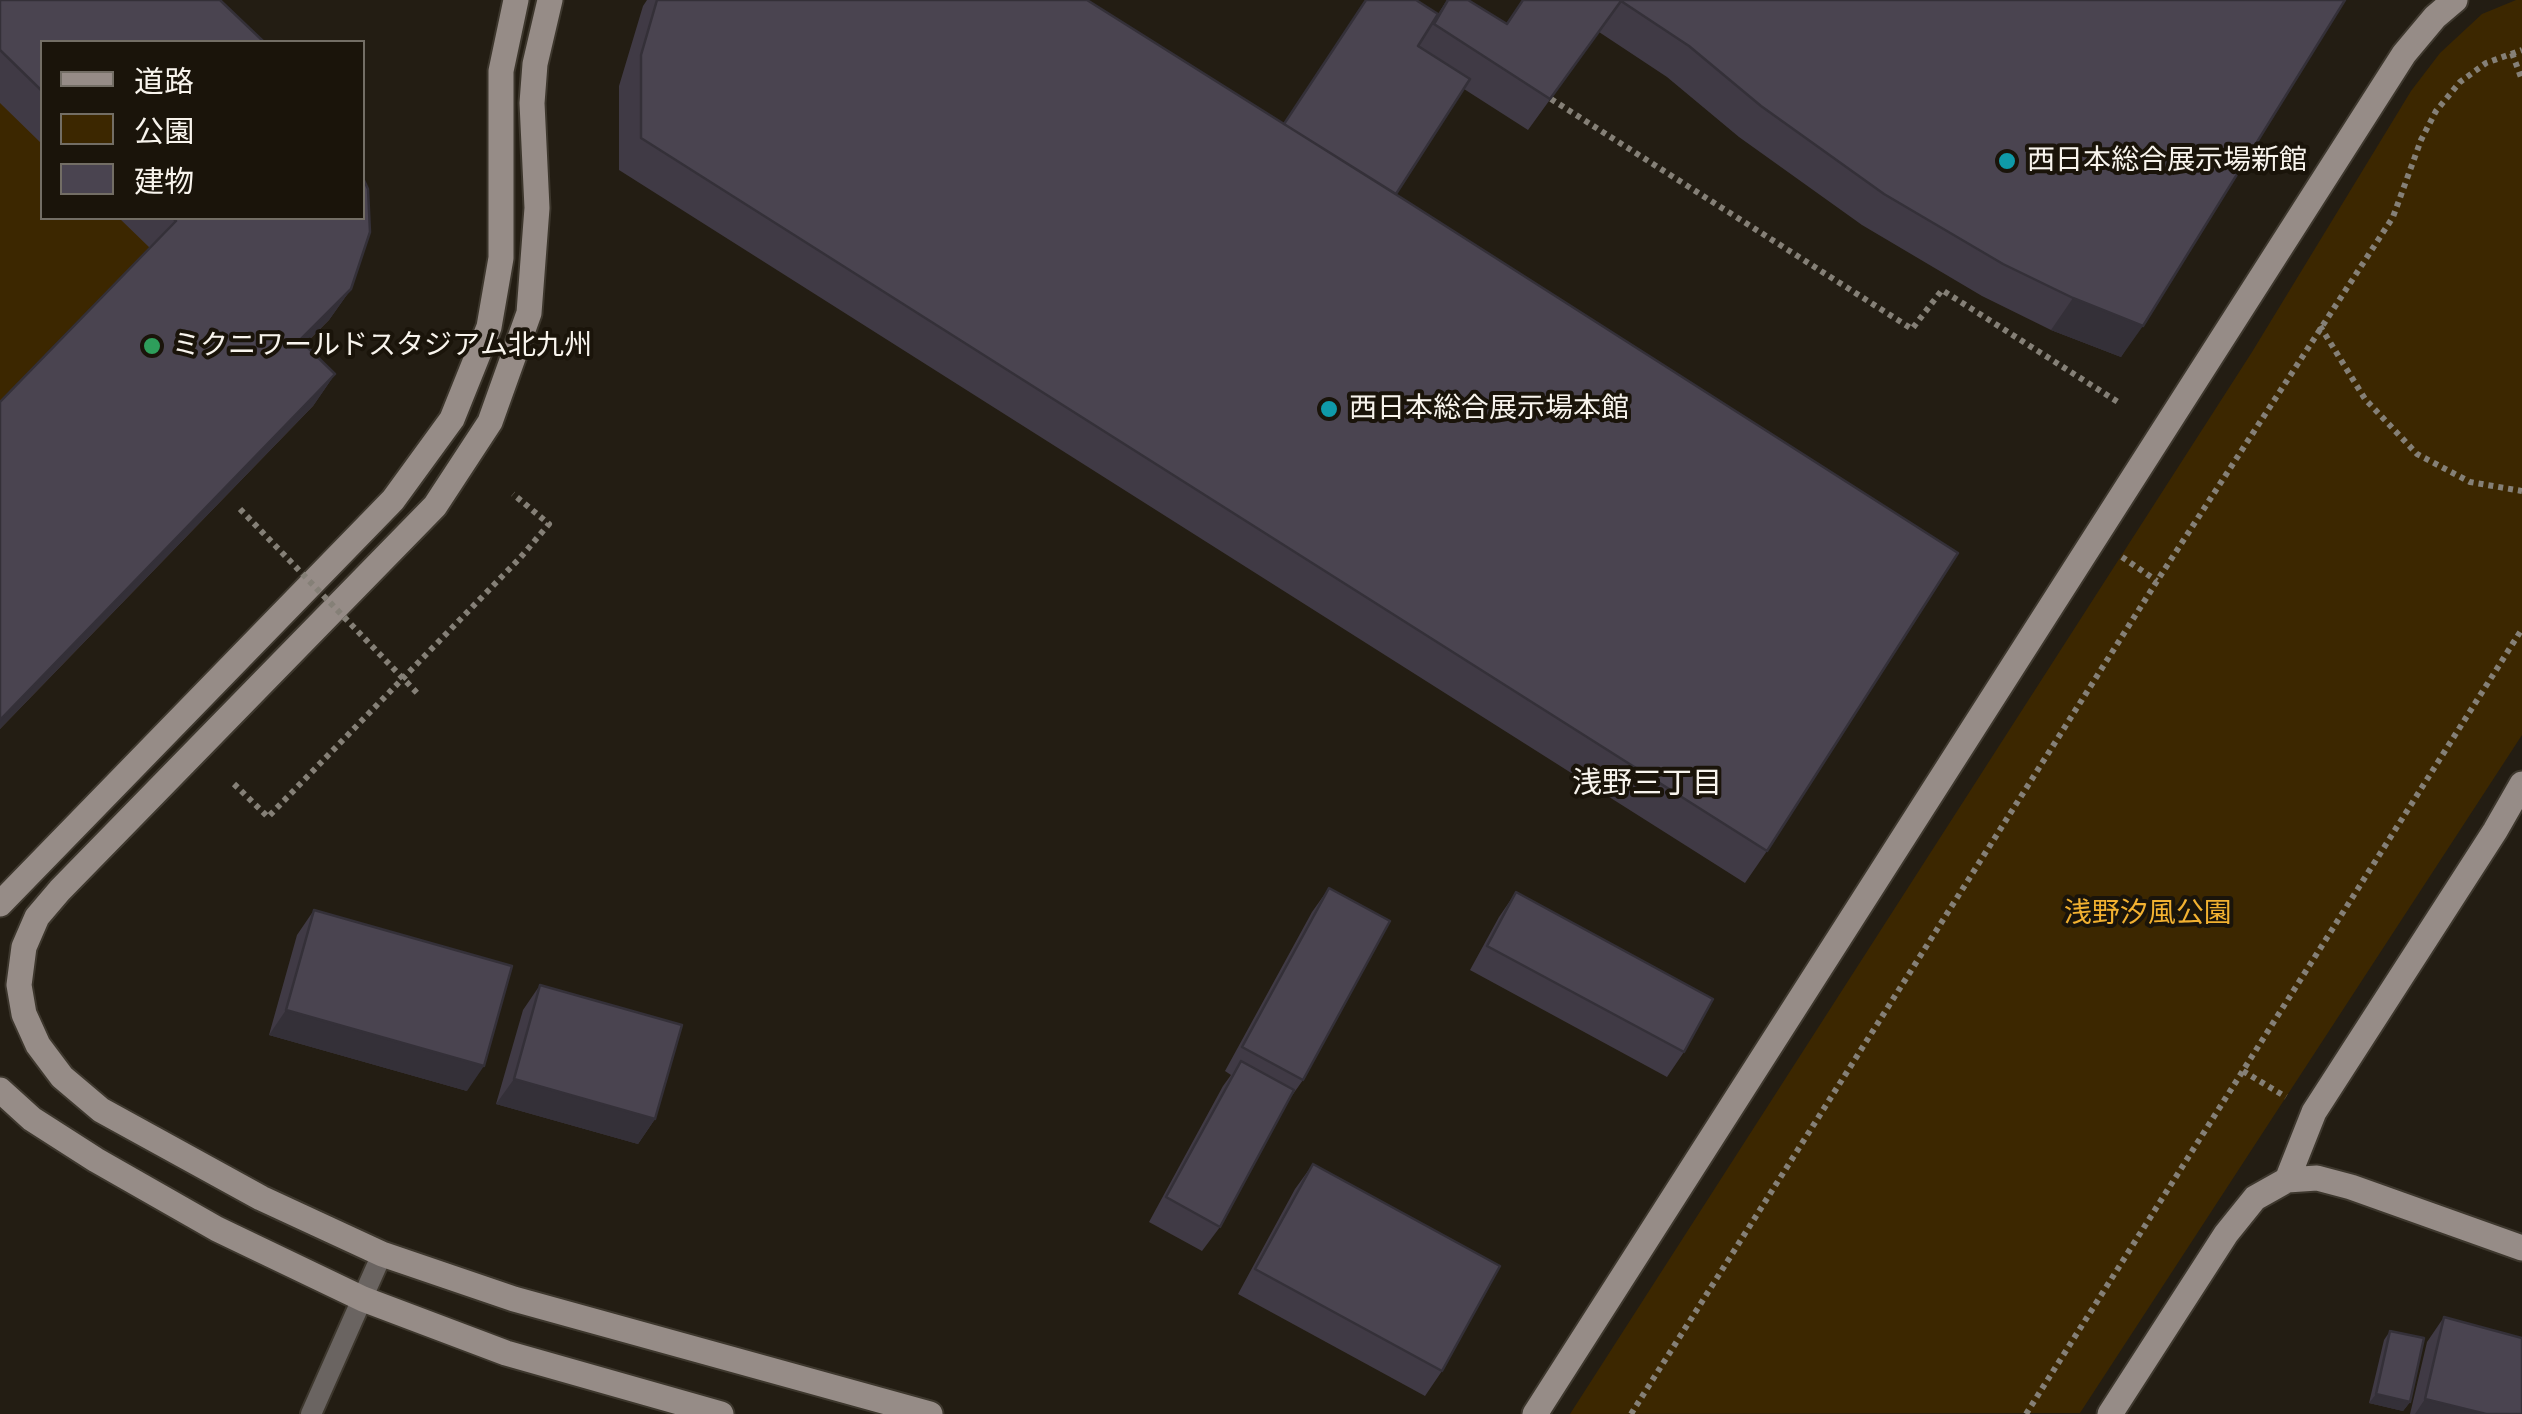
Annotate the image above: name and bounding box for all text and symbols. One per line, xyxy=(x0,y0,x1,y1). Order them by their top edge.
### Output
legend xyxy=(40,40,365,220)
text: 道路 xyxy=(134,60,194,101)
text: 公園 xyxy=(134,110,194,151)
place label: 西日本総合展示場新館 xyxy=(2027,144,2307,178)
marker: 西日本総合展示場新館 xyxy=(1996,150,2018,172)
text: 建物 xyxy=(134,160,194,201)
place label: ミクニワールドスタジアム北九州 xyxy=(172,329,592,363)
marker: ミクニワールドスタジアム北九州 xyxy=(141,335,163,357)
place label: 西日本総合展示場本館 xyxy=(1349,392,1629,426)
marker: 西日本総合展示場本館 xyxy=(1318,398,1340,420)
district label: 浅野三丁目 xyxy=(1572,766,1722,802)
park label: 浅野汐風公園 xyxy=(2064,897,2232,931)

